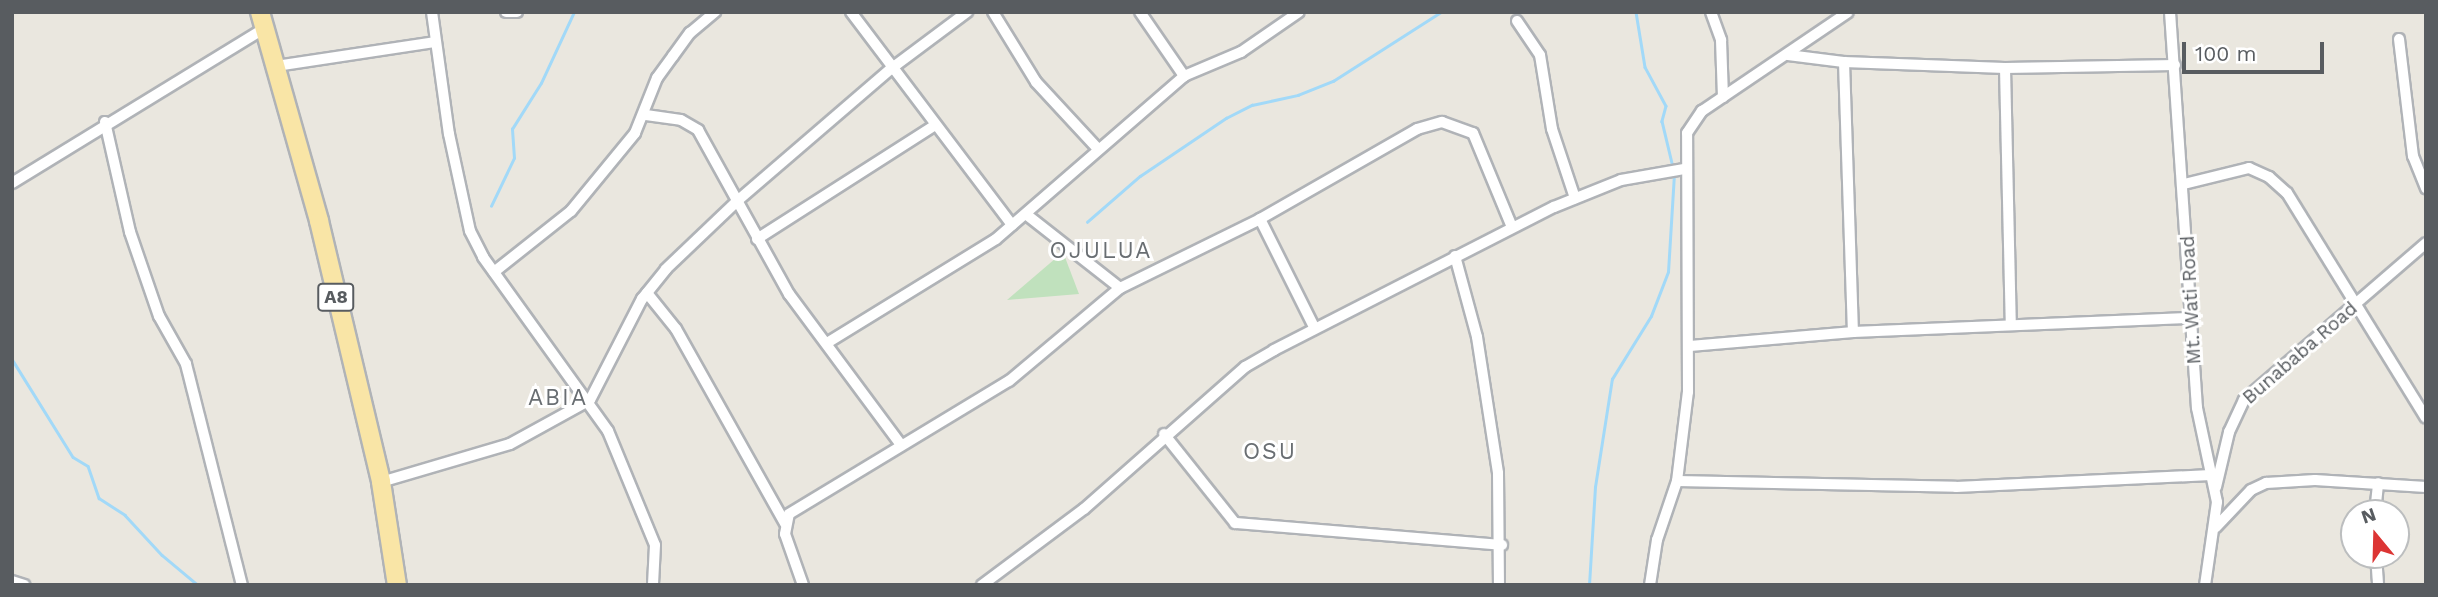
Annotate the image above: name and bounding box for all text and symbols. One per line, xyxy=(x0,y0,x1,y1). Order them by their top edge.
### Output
scale bar xyxy=(2186,28,2328,72)
text: 100 m xyxy=(2195,41,2257,66)
street label: Mt. Wati Road xyxy=(2176,235,2206,365)
district label: OJULUA xyxy=(1050,237,1152,265)
road number: A8 xyxy=(317,282,355,312)
street label: Bunababa Road xyxy=(2238,297,2362,409)
district label: ABIA xyxy=(528,384,588,412)
district label: OSU xyxy=(1243,438,1297,466)
north arrow xyxy=(2340,499,2410,569)
text: N xyxy=(2358,502,2379,529)

